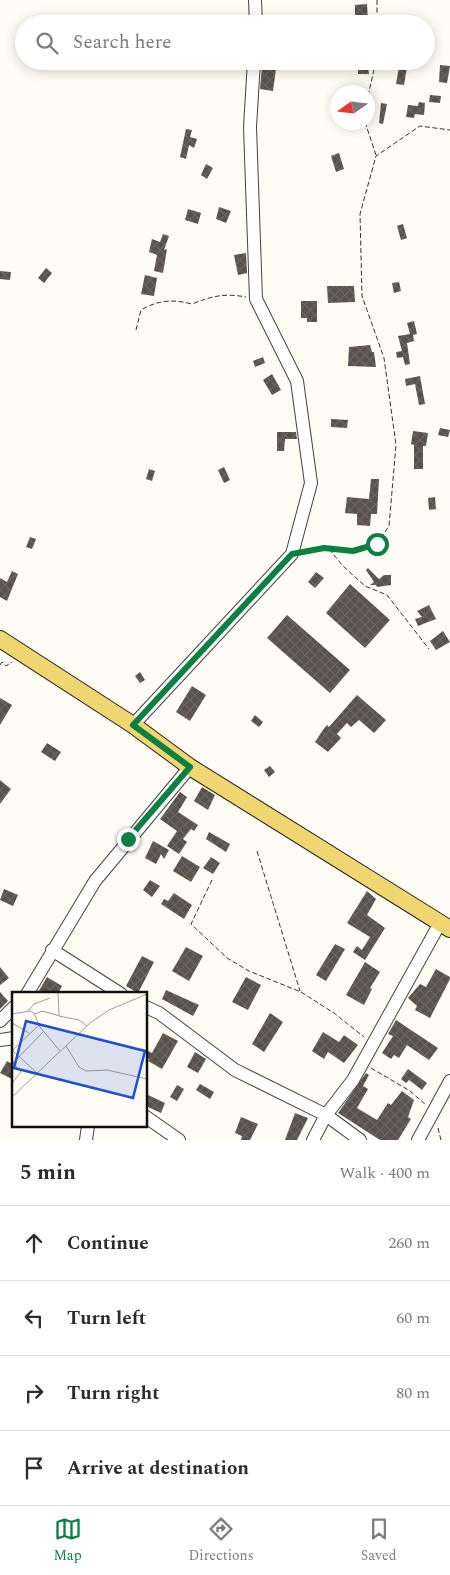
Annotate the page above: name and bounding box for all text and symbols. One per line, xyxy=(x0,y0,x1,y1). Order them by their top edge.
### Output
search box xyxy=(15,15,435,70)
text: Search here xyxy=(73,28,172,57)
icon: search xyxy=(33,29,61,57)
north arrow xyxy=(330,85,375,130)
route start xyxy=(366,533,389,556)
route end xyxy=(117,828,140,851)
inset map xyxy=(12,992,148,1128)
text: 5 min xyxy=(20,1157,76,1189)
text: Walk · 400 m xyxy=(339,1161,430,1185)
icon: ahead xyxy=(20,1229,48,1257)
text: Continue xyxy=(67,1229,149,1258)
text: 260 m xyxy=(388,1231,430,1255)
icon: left xyxy=(20,1304,48,1332)
text: Turn left xyxy=(67,1304,146,1333)
text: 60 m xyxy=(396,1306,430,1330)
icon: right xyxy=(20,1379,48,1407)
text: Turn right xyxy=(67,1379,160,1408)
text: 80 m xyxy=(396,1381,430,1405)
icon: arrive xyxy=(20,1454,48,1482)
text: Arrive at destination xyxy=(67,1454,249,1483)
tab: Map xyxy=(53,1515,82,1566)
tab: Directions xyxy=(188,1515,254,1566)
tab: Saved xyxy=(361,1515,397,1566)

